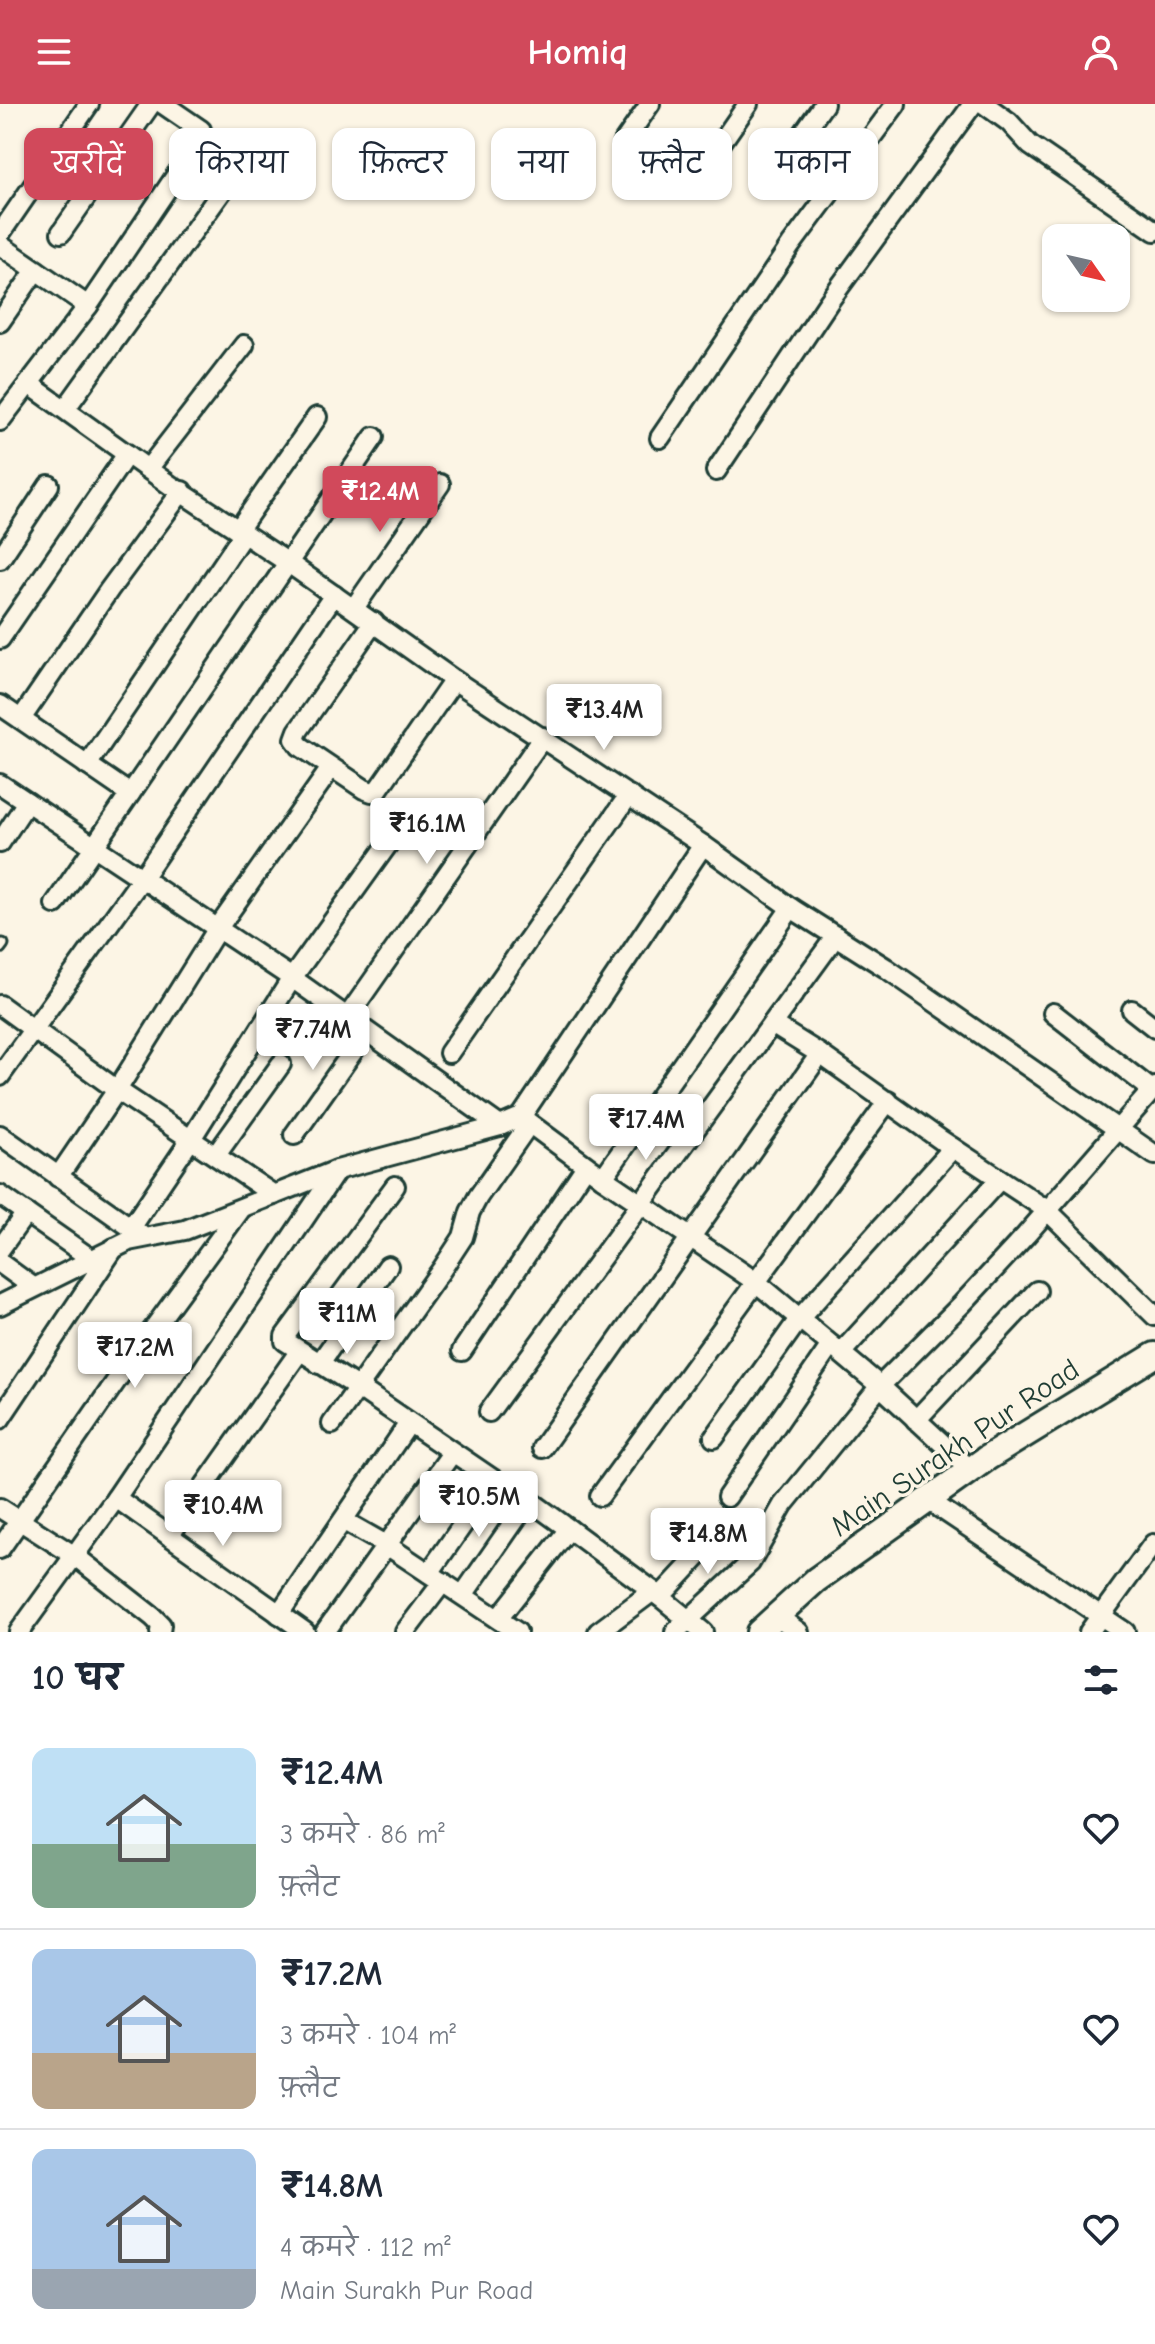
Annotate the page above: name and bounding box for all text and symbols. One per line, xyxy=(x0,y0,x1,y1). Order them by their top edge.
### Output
icon: menu xyxy=(32,30,76,74)
icon: person xyxy=(1079,30,1123,74)
text: Homiq xyxy=(527,32,628,73)
chip: खरीदें xyxy=(24,128,153,200)
chip: किराया xyxy=(169,128,316,200)
chip: फ़िल्टर xyxy=(332,128,475,200)
chip: नया xyxy=(491,128,596,200)
chip: फ़्लैट xyxy=(612,128,732,200)
chip: मकान xyxy=(748,128,878,200)
north arrow xyxy=(1042,224,1130,312)
map controls xyxy=(1042,224,1130,312)
pin: ₹12.4M xyxy=(315,466,445,534)
text: ₹12.4M xyxy=(341,477,419,507)
pin: ₹13.4M xyxy=(539,684,669,752)
text: ₹13.4M xyxy=(565,695,643,725)
pin: ₹16.1M xyxy=(362,798,492,866)
text: ₹16.1M xyxy=(388,809,466,839)
pin: ₹7.74M xyxy=(248,1004,378,1072)
text: ₹7.74M xyxy=(274,1015,352,1045)
pin: ₹17.4M xyxy=(581,1094,711,1162)
text: ₹17.4M xyxy=(607,1105,685,1135)
pin: ₹11M xyxy=(300,1288,394,1356)
text: ₹11M xyxy=(317,1299,377,1329)
pin: ₹17.2M xyxy=(70,1322,200,1390)
text: ₹17.2M xyxy=(96,1333,174,1363)
street label: Main Surakh Pur Road xyxy=(824,1352,1086,1544)
pin: ₹10.5M xyxy=(414,1471,544,1539)
pin: ₹10.4M xyxy=(158,1480,288,1548)
text: ₹10.5M xyxy=(438,1482,520,1512)
text: ₹10.4M xyxy=(183,1491,263,1521)
pin: ₹14.8M xyxy=(643,1508,773,1576)
text: ₹14.8M xyxy=(669,1519,747,1549)
text: 10 घर xyxy=(32,1658,122,1698)
icon: filters xyxy=(1079,1658,1123,1702)
text: ₹12.4M xyxy=(280,1753,383,1793)
icon: home xyxy=(96,1780,192,1876)
icon: heart xyxy=(1079,1806,1123,1850)
text: 3 कमरे · 86 m² xyxy=(280,1820,445,1850)
text: फ़्लैट xyxy=(280,1873,339,1903)
text: ₹17.2M xyxy=(280,1954,382,1994)
icon: home xyxy=(96,1981,192,2077)
icon: heart xyxy=(1079,2007,1123,2051)
text: 3 कमरे · 104 m² xyxy=(280,2021,456,2051)
text: फ़्लैट xyxy=(280,2074,339,2104)
text: ₹14.8M xyxy=(280,2166,383,2206)
icon: home xyxy=(96,2181,192,2277)
icon: heart xyxy=(1079,2207,1123,2251)
text: 4 कमरे · 112 m² xyxy=(280,2233,451,2263)
text: Main Surakh Pur Road xyxy=(280,2276,533,2306)

